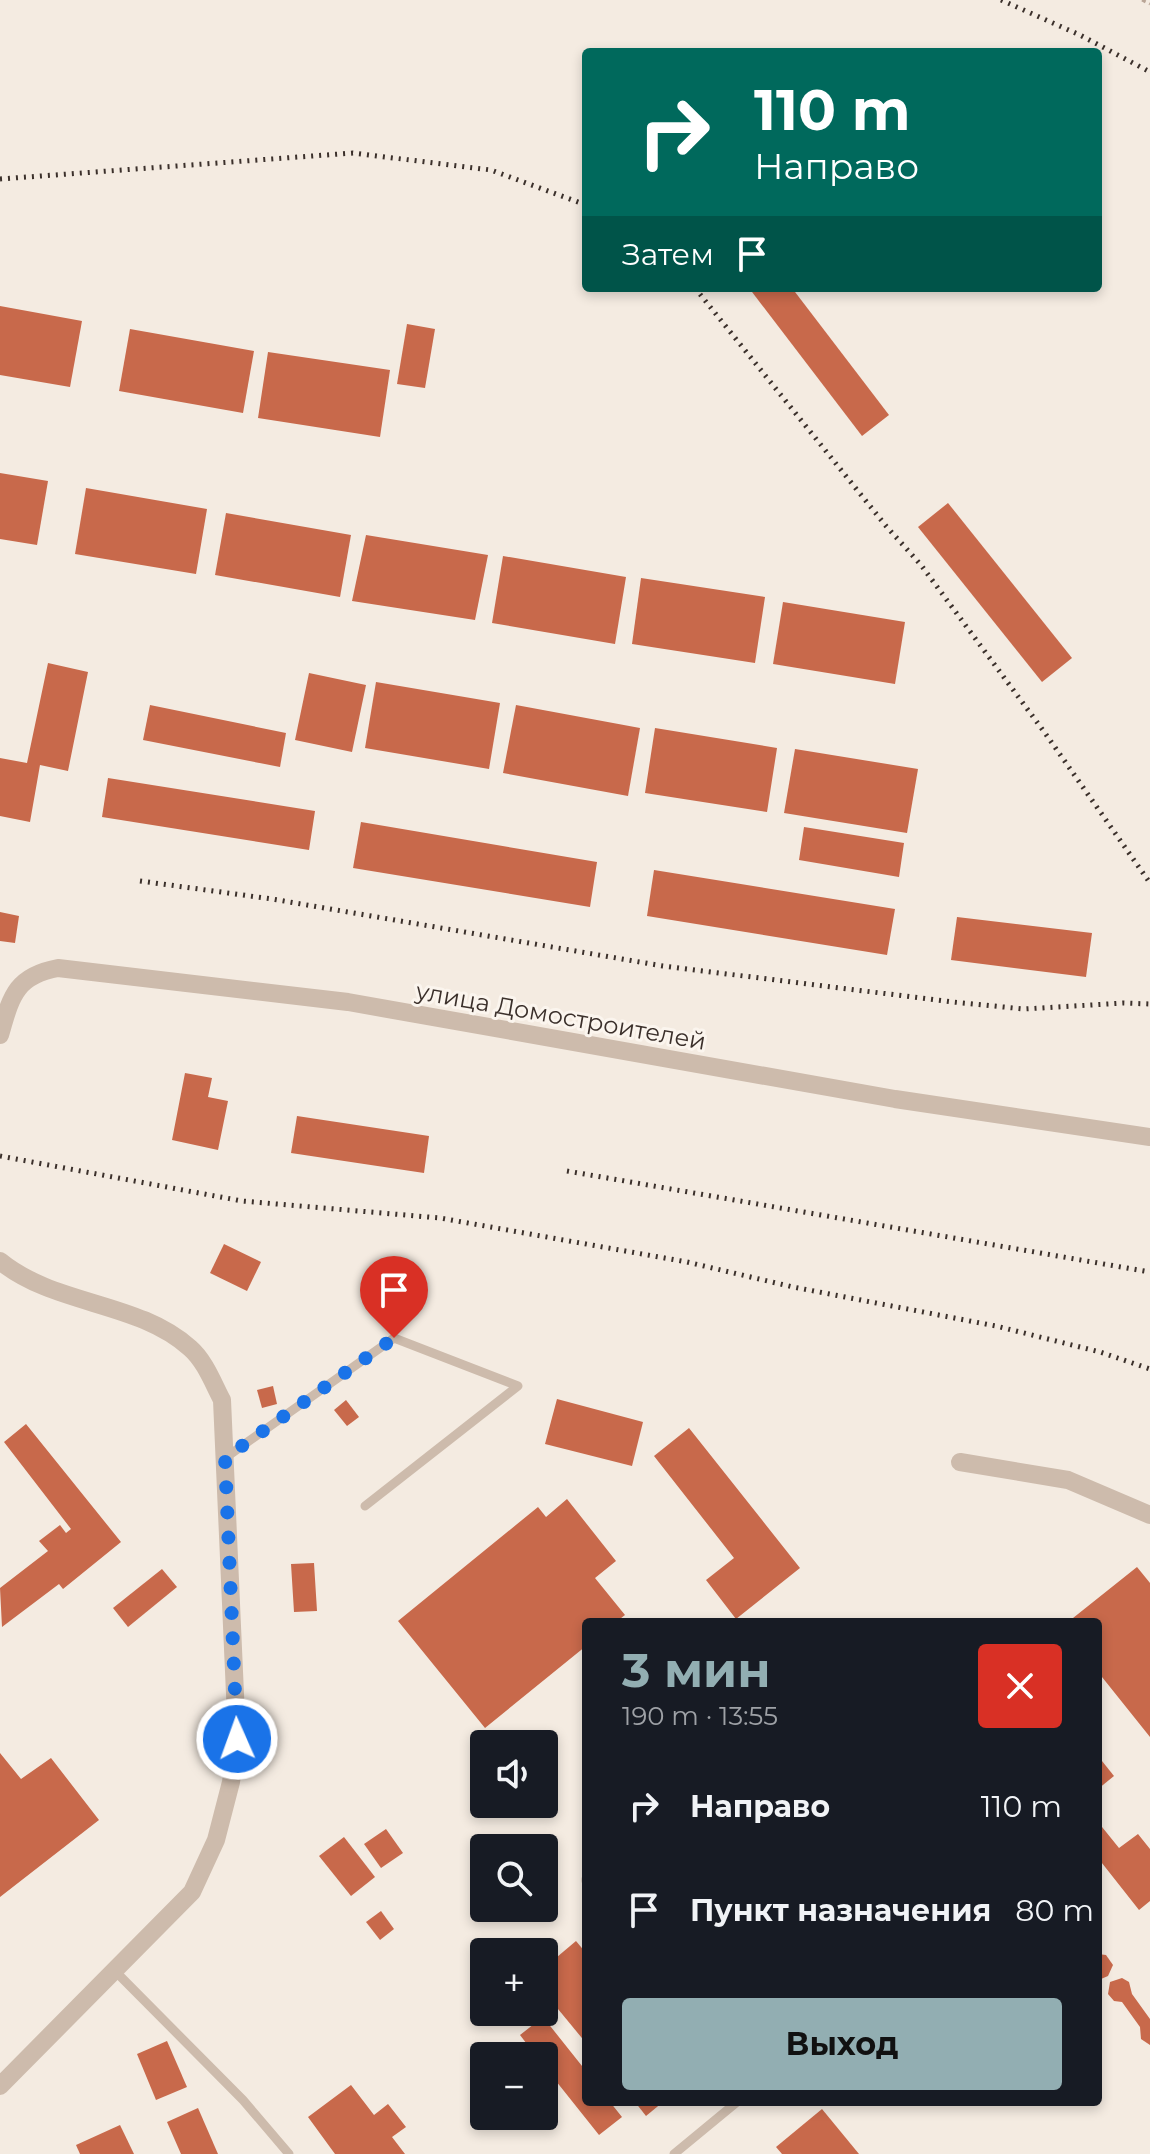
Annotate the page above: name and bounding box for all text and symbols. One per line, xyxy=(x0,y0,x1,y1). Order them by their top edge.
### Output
text: 110 m xyxy=(754,76,911,144)
icon: right xyxy=(622,80,726,184)
text: Направо xyxy=(754,144,919,188)
icon: arrive xyxy=(730,232,774,276)
text: Затем xyxy=(622,236,714,273)
street label: улица Домостроителей xyxy=(413,976,708,1056)
pin xyxy=(360,1256,428,1338)
icon: arrive xyxy=(372,1268,416,1312)
text: 3 мин xyxy=(622,1641,771,1699)
button: close xyxy=(978,1644,1062,1728)
position arrow xyxy=(195,1697,279,1781)
text: 190 m · 13:55 xyxy=(622,1700,778,1732)
map controls xyxy=(470,1730,558,2130)
button: sound xyxy=(470,1730,558,1818)
icon: right xyxy=(622,1784,666,1828)
text: Направо xyxy=(690,1788,830,1825)
text: 110 m xyxy=(981,1788,1062,1825)
button: search xyxy=(470,1834,558,1922)
icon: arrive xyxy=(622,1888,666,1932)
text: Пункт назначения xyxy=(690,1892,991,1929)
text: 80 m xyxy=(1015,1892,1094,1929)
button: + xyxy=(470,1938,558,2026)
button: Выход xyxy=(622,1998,1062,2090)
button: − xyxy=(470,2042,558,2130)

